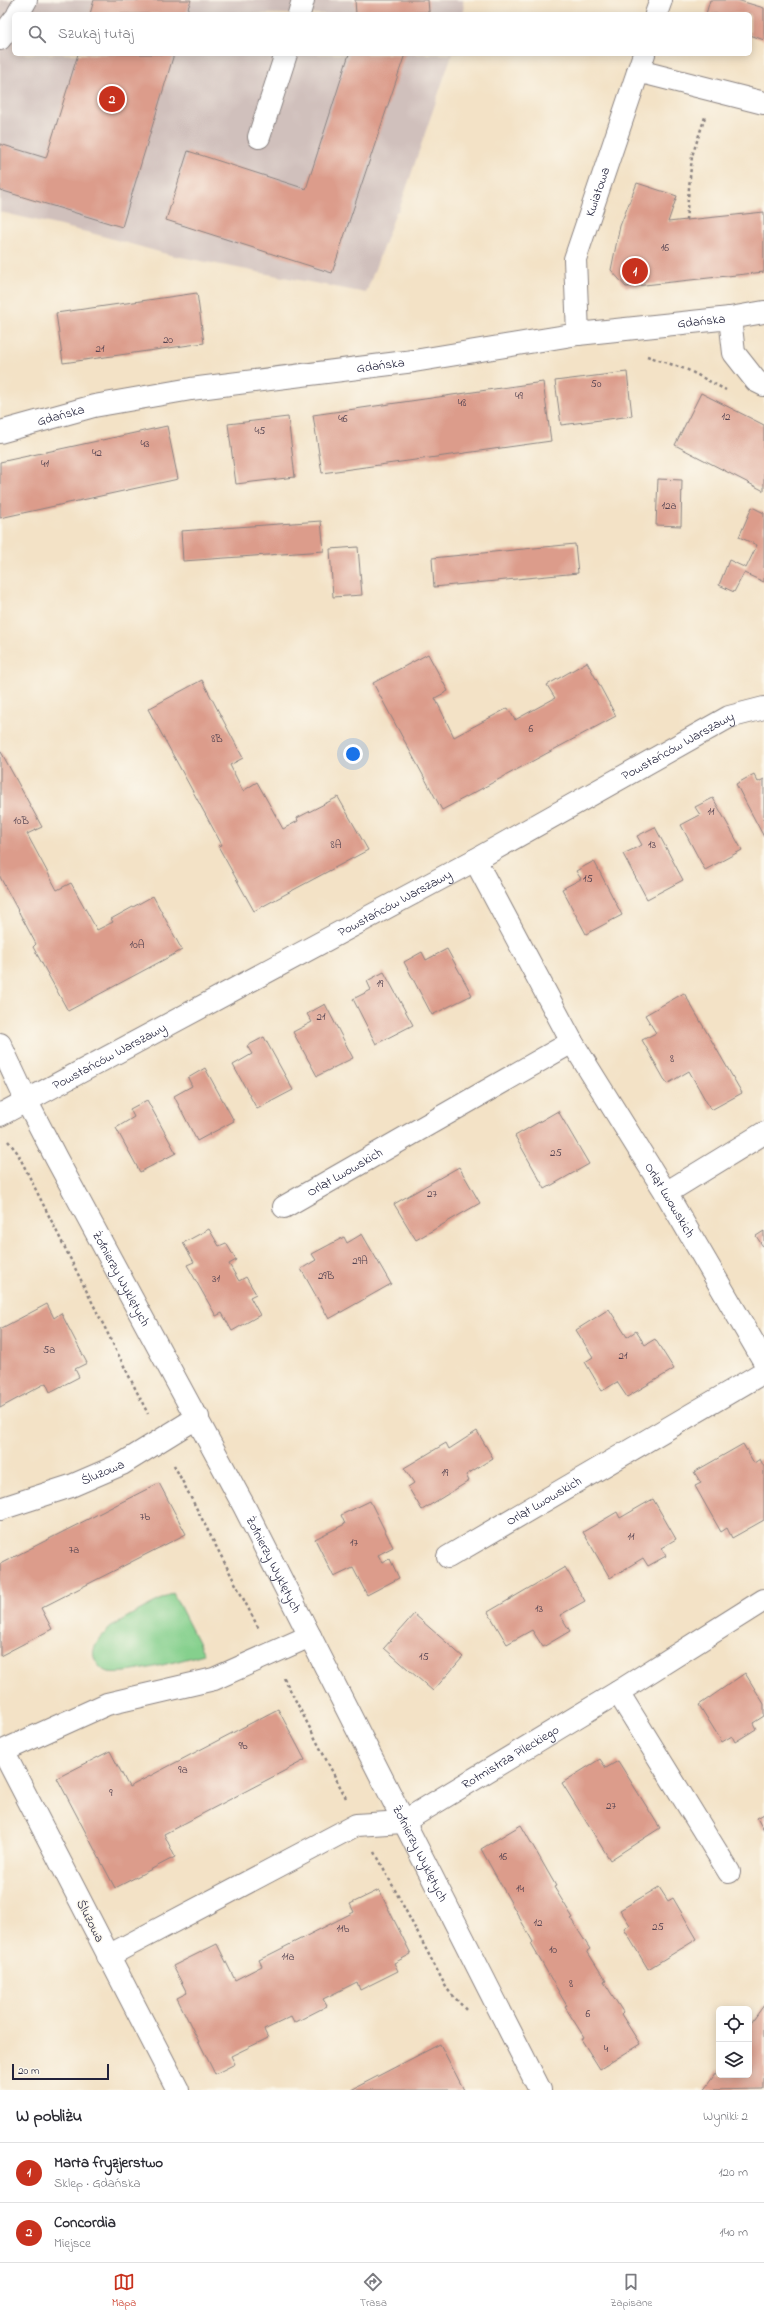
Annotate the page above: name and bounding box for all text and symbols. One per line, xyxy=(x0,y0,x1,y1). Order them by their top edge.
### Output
search box xyxy=(12,12,752,56)
icon: search xyxy=(26,23,48,45)
text: Szukaj tutaj xyxy=(58,23,134,45)
pin: 2 xyxy=(99,84,125,114)
street label: Kwiatowa xyxy=(581,165,615,219)
house number: 16 xyxy=(661,240,669,256)
pin: 1 xyxy=(622,256,648,286)
street label: Gdańska xyxy=(676,309,726,333)
house number: 20 xyxy=(163,332,173,348)
house number: 21 xyxy=(96,341,105,357)
street label: Gdańska xyxy=(355,353,406,378)
house number: 50 xyxy=(590,376,602,392)
house number: 49 xyxy=(515,388,524,404)
house number: 48 xyxy=(458,395,466,411)
street label: Gdańska xyxy=(35,400,87,431)
house number: 12 xyxy=(722,409,731,425)
house number: 46 xyxy=(338,411,348,427)
house number: 45 xyxy=(255,423,265,439)
house number: 43 xyxy=(140,436,150,452)
house number: 42 xyxy=(92,445,103,461)
house number: 41 xyxy=(41,456,50,472)
house number: 12a xyxy=(662,498,677,514)
street label: Powstańców Warszawy xyxy=(618,707,736,785)
house number: 6 xyxy=(529,721,534,737)
house number: 8B xyxy=(211,731,223,747)
your location xyxy=(343,744,363,764)
house number: 11 xyxy=(708,804,715,820)
house number: 10B xyxy=(13,813,29,829)
house number: 8A xyxy=(331,837,342,853)
house number: 13 xyxy=(648,837,656,853)
street label: Powstańców Warszawy xyxy=(334,865,456,941)
house number: 15 xyxy=(583,871,593,887)
house number: 10A xyxy=(129,937,145,953)
house number: 19 xyxy=(377,976,384,992)
house number: 21 xyxy=(317,1009,326,1025)
street label: Powstańców Warszawy xyxy=(49,1018,170,1095)
house number: 8 xyxy=(670,1051,674,1067)
street label: Orląt Lwowskich xyxy=(303,1143,386,1201)
house number: 25 xyxy=(550,1145,562,1161)
street label: Orląt Lwowskich xyxy=(640,1159,699,1241)
house number: 27 xyxy=(427,1186,437,1202)
street label: Żołnierzy Wyklętych xyxy=(87,1227,155,1330)
house number: 29A xyxy=(352,1253,368,1269)
house number: 29B xyxy=(318,1268,335,1284)
house number: 31 xyxy=(212,1271,221,1287)
house number: 5a xyxy=(43,1342,55,1358)
house number: 21 xyxy=(619,1348,628,1364)
street label: Śluzowa xyxy=(78,1455,127,1490)
house number: 19 xyxy=(442,1465,449,1481)
street label: Orląt Lwowskich xyxy=(502,1471,585,1530)
house number: 7b xyxy=(140,1509,150,1525)
street label: Żołnierzy Wyklętych xyxy=(241,1513,306,1616)
house number: 11 xyxy=(628,1529,635,1545)
house number: 17 xyxy=(350,1535,358,1551)
house number: 7a xyxy=(69,1542,79,1558)
house number: 13 xyxy=(535,1601,543,1617)
house number: 15 xyxy=(419,1649,429,1665)
street label: Rotmistrza Pileckiego xyxy=(458,1720,563,1794)
house number: 9b xyxy=(238,1738,248,1754)
house number: 9a xyxy=(178,1762,188,1778)
house number: 9 xyxy=(109,1785,113,1801)
house number: 27 xyxy=(606,1798,616,1814)
street label: Żołnierzy Wyklętych xyxy=(388,1802,453,1905)
house number: 16 xyxy=(499,1849,507,1865)
house number: 14 xyxy=(516,1881,524,1897)
street label: Śluzowa xyxy=(71,1896,109,1946)
house number: 12 xyxy=(534,1915,543,1931)
house number: 25 xyxy=(652,1919,664,1935)
house number: 11b xyxy=(337,1921,350,1937)
house number: 10 xyxy=(549,1942,557,1958)
house number: 11a xyxy=(282,1949,295,1965)
house number: 8 xyxy=(569,1976,573,1992)
house number: 6 xyxy=(586,2006,591,2022)
map controls xyxy=(716,2006,752,2078)
button: locate xyxy=(716,2006,752,2042)
house number: 4 xyxy=(604,2041,609,2057)
button: layers xyxy=(716,2042,752,2078)
scale bar xyxy=(12,2062,109,2081)
text: 20 m xyxy=(18,2063,40,2079)
text: W pobliżu xyxy=(16,2104,82,2129)
text: Wyniki: 2 xyxy=(703,2107,748,2126)
text: Marta fryzjerstwo xyxy=(54,2152,163,2174)
text: 1 xyxy=(27,2163,31,2182)
text: 120 m xyxy=(718,2163,748,2182)
text: Sklep · Gdańska xyxy=(54,2174,141,2193)
text: Concordia xyxy=(54,2212,116,2234)
text: 2 xyxy=(26,2223,32,2242)
text: 140 m xyxy=(720,2223,748,2242)
text: Miejsce xyxy=(54,2234,91,2253)
tab: Mapa xyxy=(112,2271,136,2311)
tab: Trasa xyxy=(360,2271,387,2311)
tab: Zapisane xyxy=(610,2271,652,2311)

